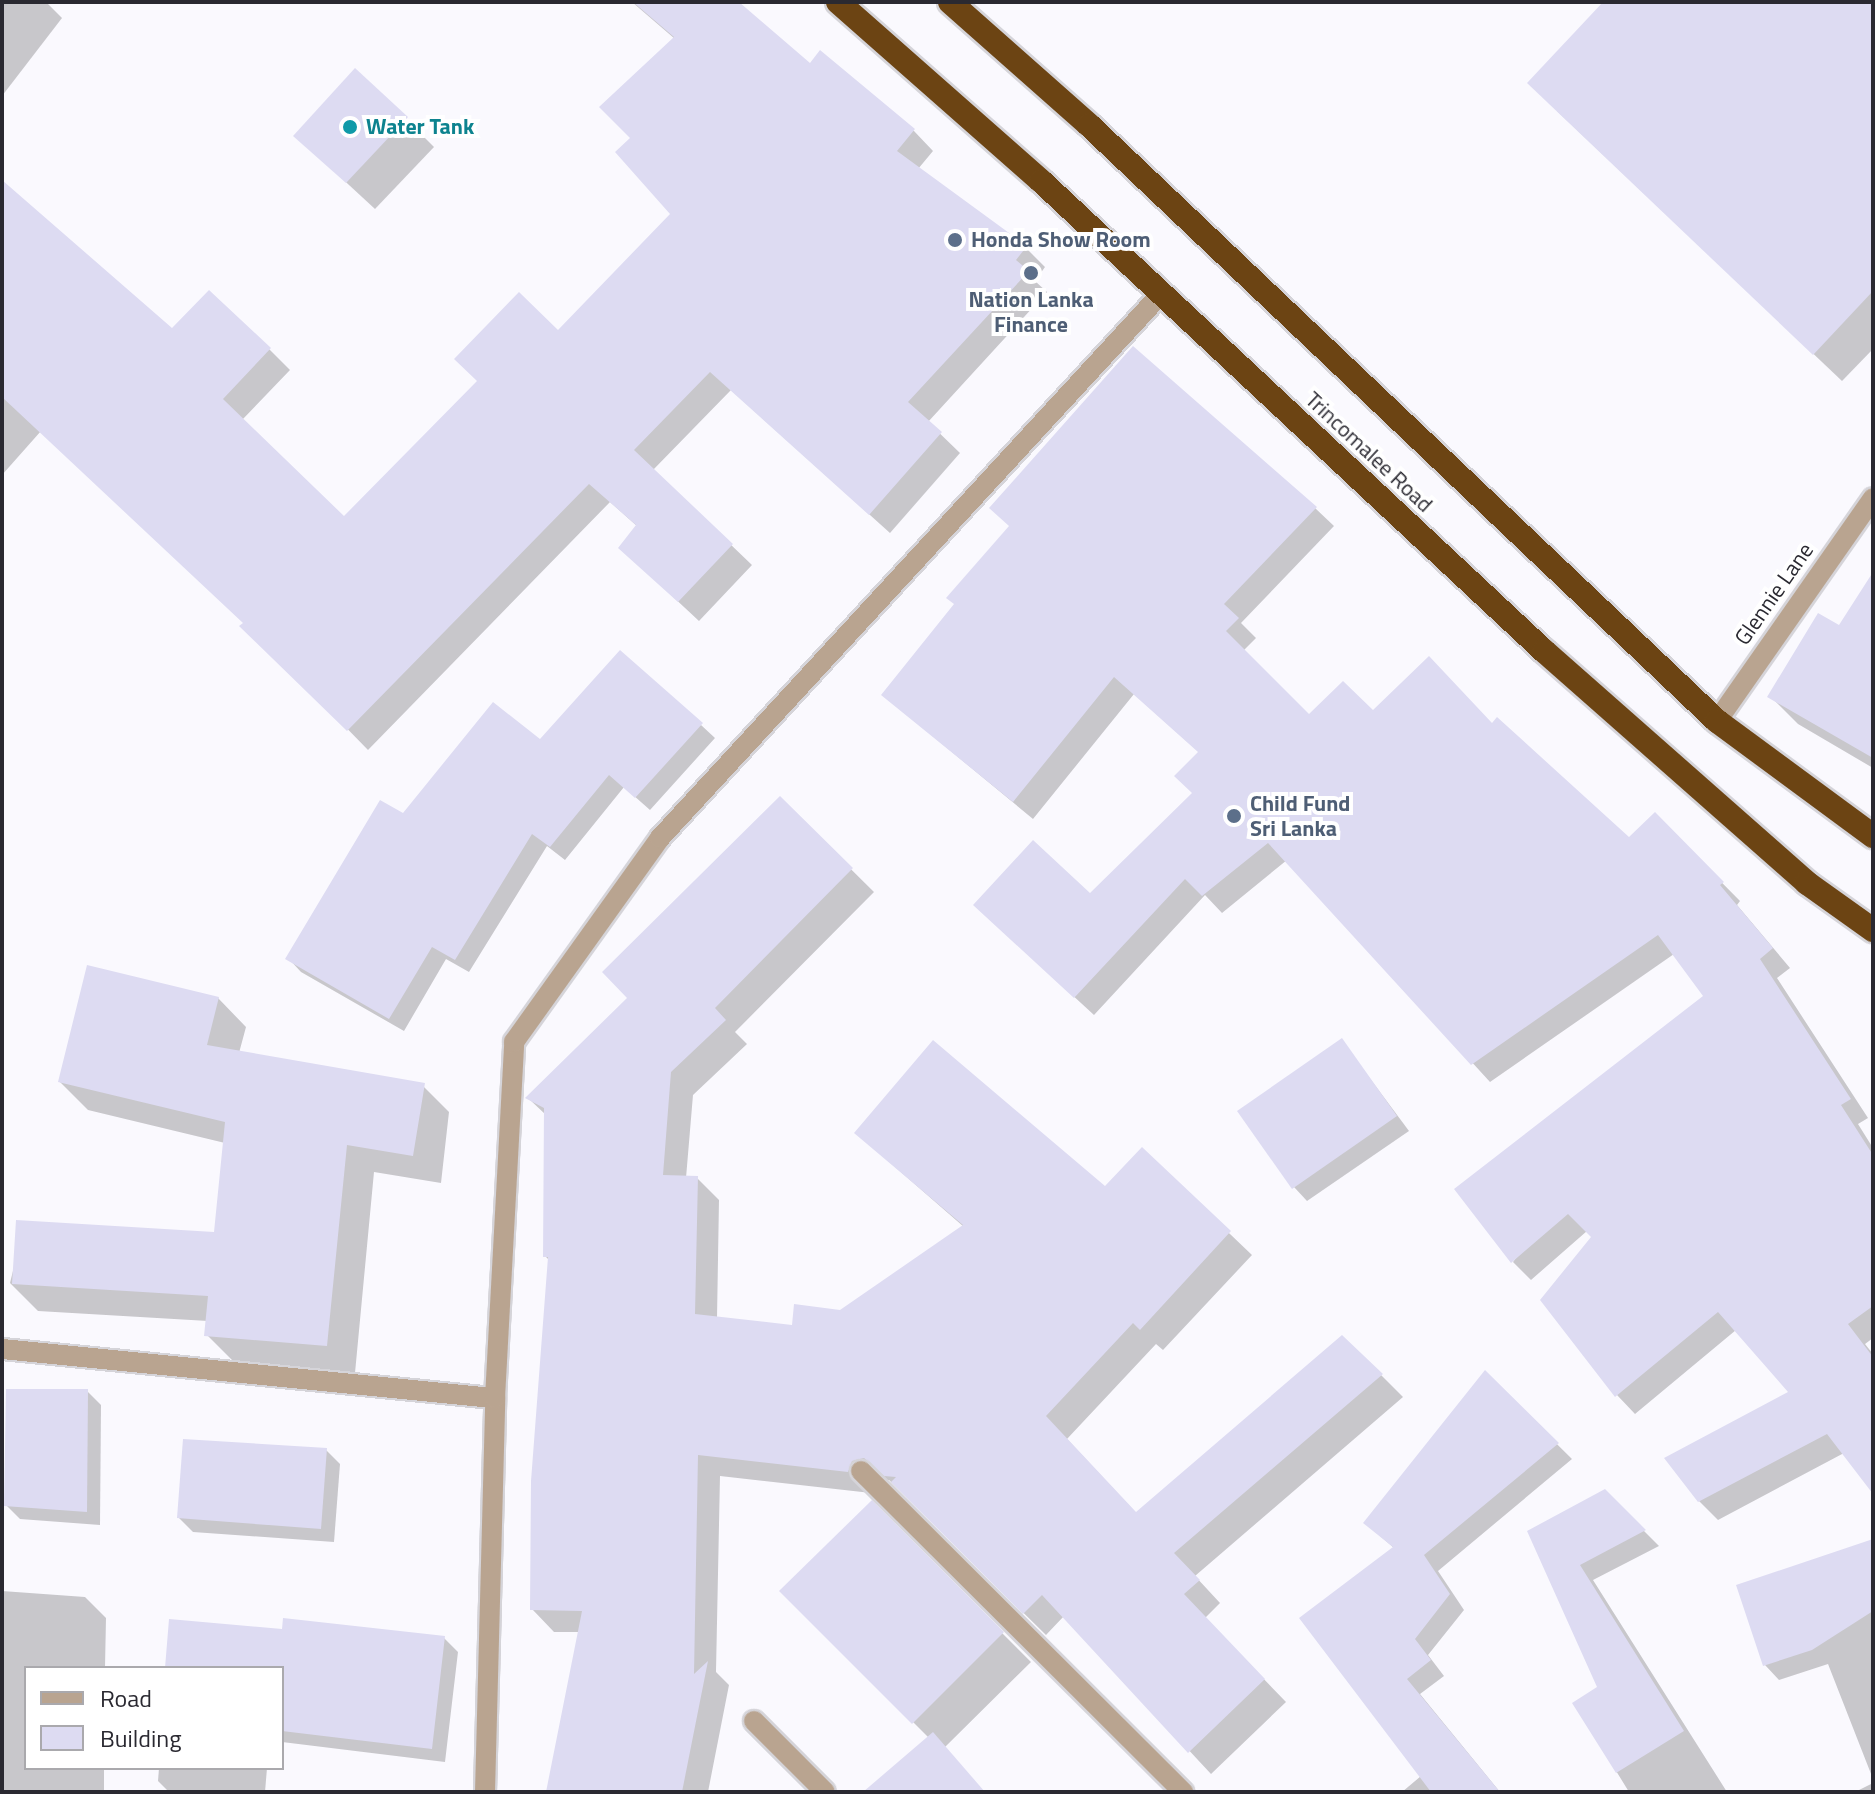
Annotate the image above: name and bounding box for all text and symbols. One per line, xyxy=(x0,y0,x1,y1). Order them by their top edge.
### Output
place label: Water Tank xyxy=(366,114,474,140)
marker: Water Tank xyxy=(341,118,359,136)
place label: Honda Show Room xyxy=(971,227,1151,253)
marker: Honda Show Room xyxy=(946,231,964,249)
marker: Nation Lanka Finance xyxy=(1022,264,1040,282)
place label: Nation Lanka Finance xyxy=(968,286,1094,338)
street label: Trincomalee Road xyxy=(1300,386,1438,518)
street label: Glennie Lane xyxy=(1729,538,1819,650)
place label: Child Fund Sri Lanka xyxy=(1250,790,1350,842)
marker: Child Fund Sri Lanka xyxy=(1225,807,1243,825)
legend xyxy=(24,1666,284,1770)
text: Road xyxy=(100,1680,152,1716)
text: Building xyxy=(100,1720,182,1756)

